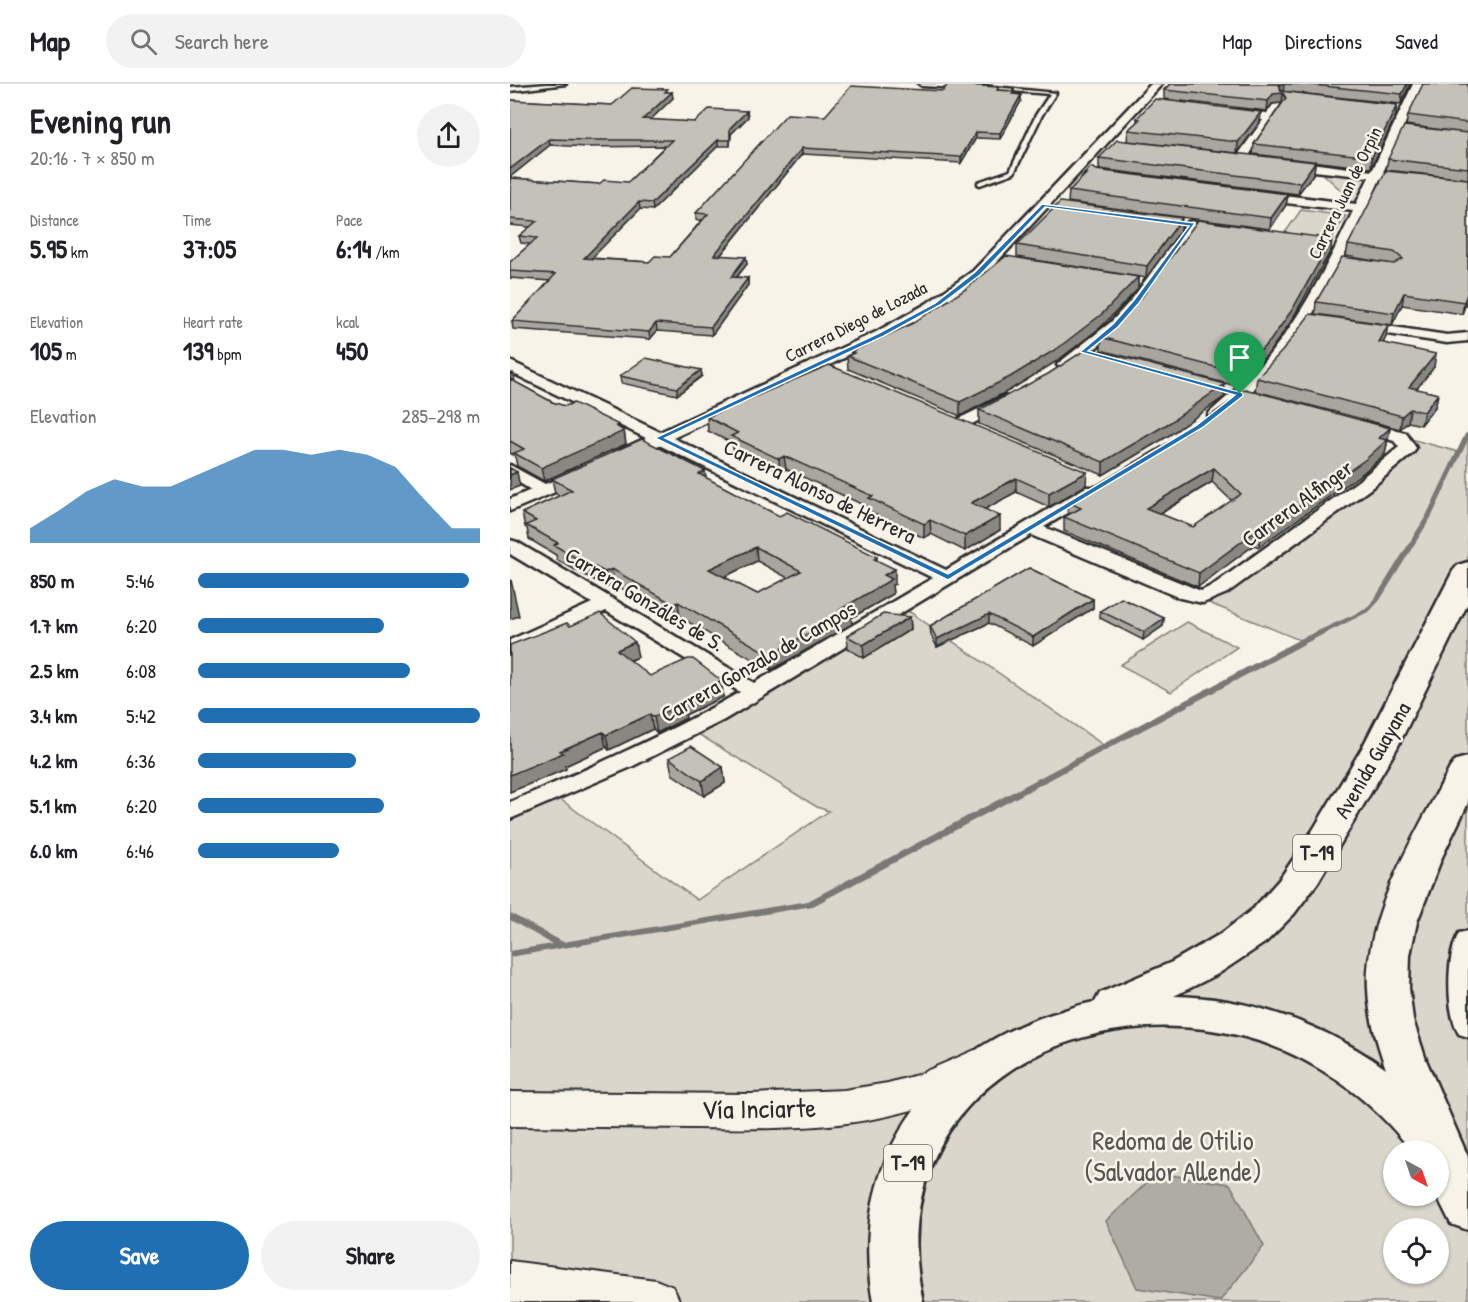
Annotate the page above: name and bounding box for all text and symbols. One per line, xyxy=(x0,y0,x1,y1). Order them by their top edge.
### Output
search box xyxy=(106,14,526,68)
text: Map xyxy=(30,22,70,60)
icon: search xyxy=(127,25,160,58)
text: Search here xyxy=(175,26,269,56)
text: Map xyxy=(1222,27,1252,56)
text: Directions xyxy=(1285,27,1362,56)
text: Saved xyxy=(1395,27,1438,56)
text: Evening run xyxy=(30,99,171,143)
button: share xyxy=(417,104,480,167)
street label: Carrera Juan de Orpin xyxy=(1302,122,1387,263)
text: 20:16 · 7 × 850 m xyxy=(30,144,155,171)
text: Distance xyxy=(30,209,79,231)
text: Time xyxy=(183,209,211,231)
text: Pace xyxy=(336,209,363,231)
text: 5.95 xyxy=(30,231,67,266)
text: 37:05 xyxy=(183,231,236,266)
text: 6:14 xyxy=(336,231,372,266)
text: km xyxy=(67,241,88,263)
text: /km xyxy=(372,241,400,263)
street label: Carrera Diego de Lozada xyxy=(780,275,931,368)
text: Elevation xyxy=(30,311,83,333)
text: Heart rate xyxy=(183,311,243,333)
text: kcal xyxy=(336,311,359,333)
pin xyxy=(1214,332,1265,394)
text: 105 xyxy=(30,333,62,368)
text: 139 xyxy=(183,333,214,368)
text: 450 xyxy=(336,333,368,368)
icon: arrive xyxy=(1223,341,1256,374)
text: m xyxy=(62,343,77,365)
text: bpm xyxy=(214,343,242,365)
text: Elevation xyxy=(30,402,96,429)
text: 285–298 m xyxy=(402,402,480,429)
street label: Carrera Alonso de Herrera xyxy=(719,431,922,551)
street label: Carrera Alfinger xyxy=(1235,452,1359,554)
street label: Carrera Gonzáles de S. xyxy=(560,539,730,659)
text: 850 m xyxy=(30,567,74,594)
text: 5:46 xyxy=(126,567,155,594)
street label: Carrera Gonzalo de Campos xyxy=(655,593,861,729)
text: 1.7 km xyxy=(30,612,78,639)
text: 6:20 xyxy=(126,612,157,639)
text: 2.5 km xyxy=(30,657,79,684)
text: 6:08 xyxy=(126,657,156,684)
street label: Avenida Guayana xyxy=(1327,696,1418,824)
text: 3.4 km xyxy=(30,702,77,729)
text: 5:42 xyxy=(126,702,156,729)
text: 4.2 km xyxy=(30,747,78,774)
text: 6:36 xyxy=(126,747,156,774)
text: 5.1 km xyxy=(30,792,77,819)
text: 6:20 xyxy=(126,792,157,819)
road number: T-19 xyxy=(1293,835,1341,871)
text: 6.0 km xyxy=(30,837,78,864)
text: 6:46 xyxy=(126,837,154,864)
street label: Vía Inciarte xyxy=(702,1089,817,1127)
park label: Redoma de Otilio (Salvador Allende) xyxy=(1084,1122,1262,1189)
north arrow xyxy=(1383,1140,1449,1206)
map controls xyxy=(1383,1140,1449,1284)
road number: T-19 xyxy=(884,1145,932,1181)
button: locate xyxy=(1383,1218,1449,1284)
button: Save xyxy=(30,1221,249,1290)
button: Share xyxy=(261,1221,480,1290)

